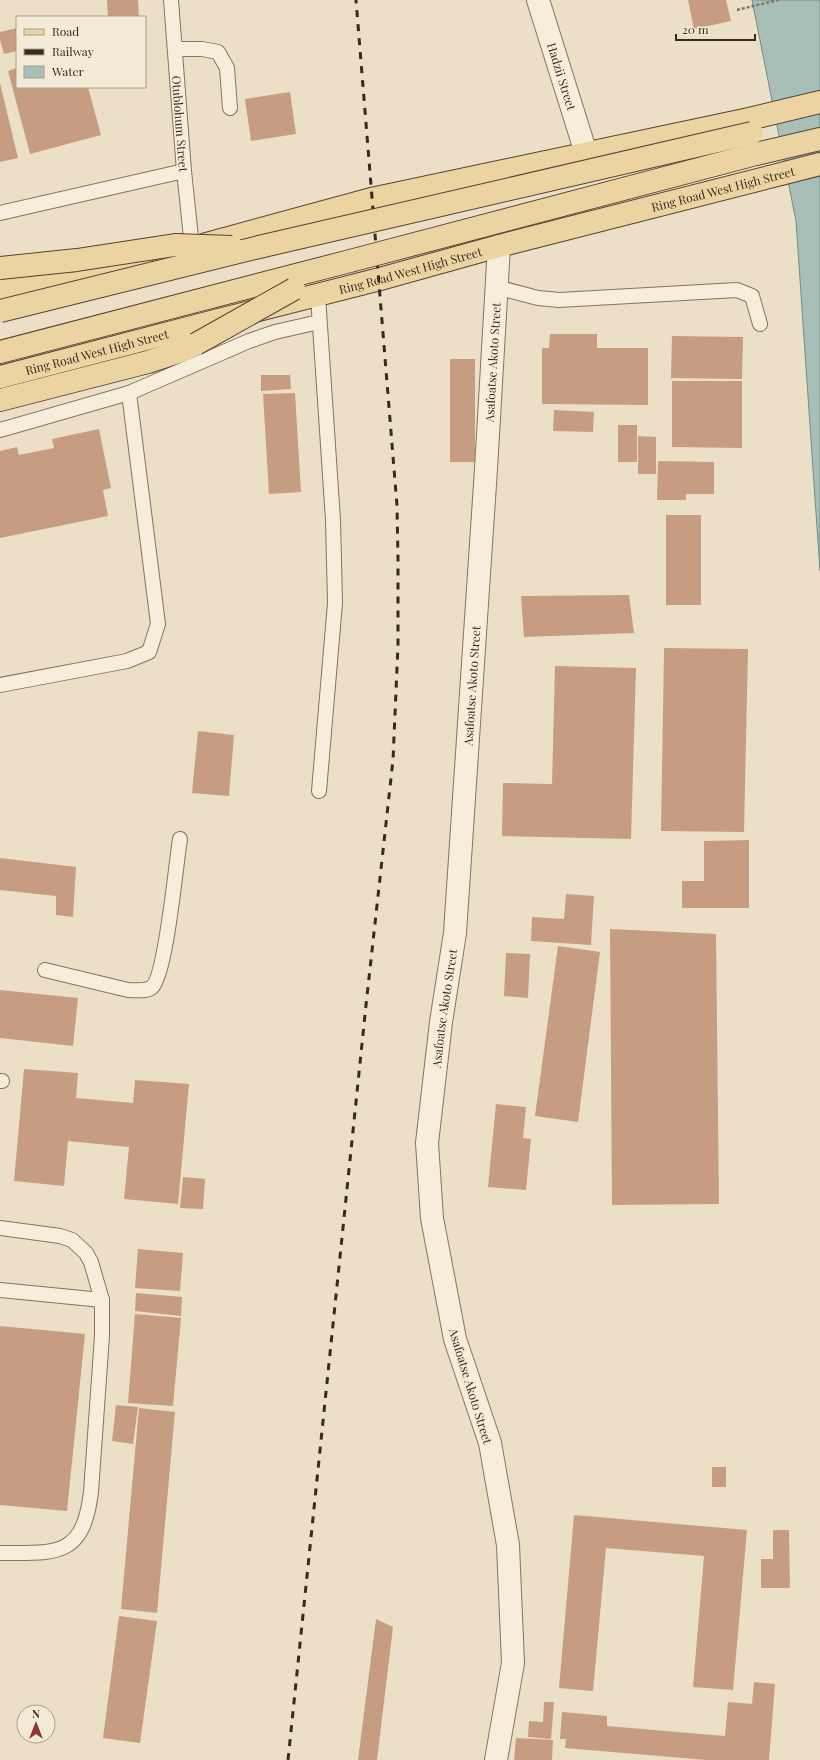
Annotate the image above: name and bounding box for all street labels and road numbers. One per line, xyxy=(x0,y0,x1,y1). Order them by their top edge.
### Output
street label: Hadzii Street xyxy=(544,41,580,113)
street label: Otublohum Street xyxy=(169,75,192,173)
street label: Ring Road West High Street xyxy=(649,163,797,215)
street label: Ring Road West High Street xyxy=(337,243,484,297)
street label: Asafoatse Akoto Street xyxy=(481,301,504,424)
street label: Ring Road West High Street xyxy=(23,325,171,378)
street label: Asafoatse Akoto Street xyxy=(459,625,484,747)
street label: Asafoatse Akoto Street xyxy=(428,947,461,1070)
street label: Asafoatse Akoto Street xyxy=(446,1325,496,1446)

